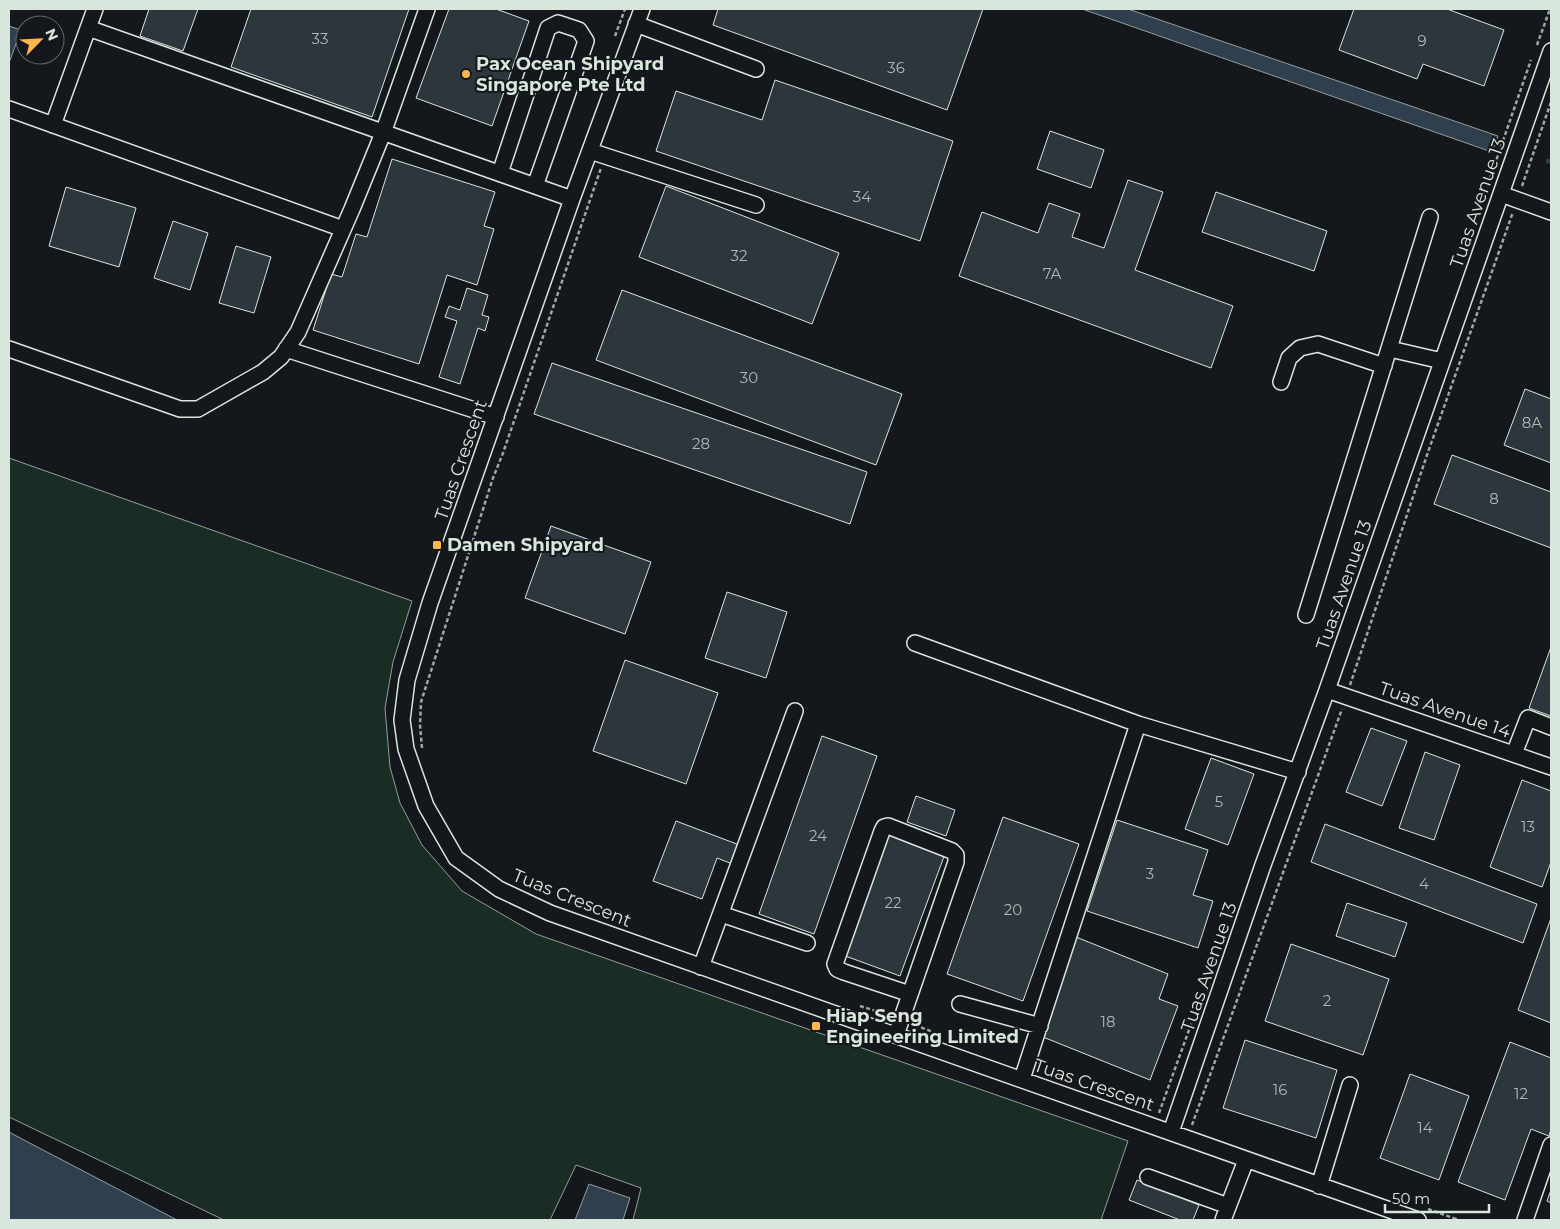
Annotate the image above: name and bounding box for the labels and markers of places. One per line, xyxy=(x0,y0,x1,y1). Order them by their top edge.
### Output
place label: Pax Ocean Shipyard Singapore Pte Ltd xyxy=(476,53,664,96)
marker: Pax Ocean Shipyard Singapore Pte Ltd xyxy=(460,68,472,80)
place label: Damen Shipyard xyxy=(447,534,604,556)
marker: Damen Shipyard xyxy=(431,539,443,551)
place label: Hiap Seng Engineering Limited xyxy=(826,1005,1019,1048)
marker: Hiap Seng Engineering Limited xyxy=(810,1020,822,1032)

